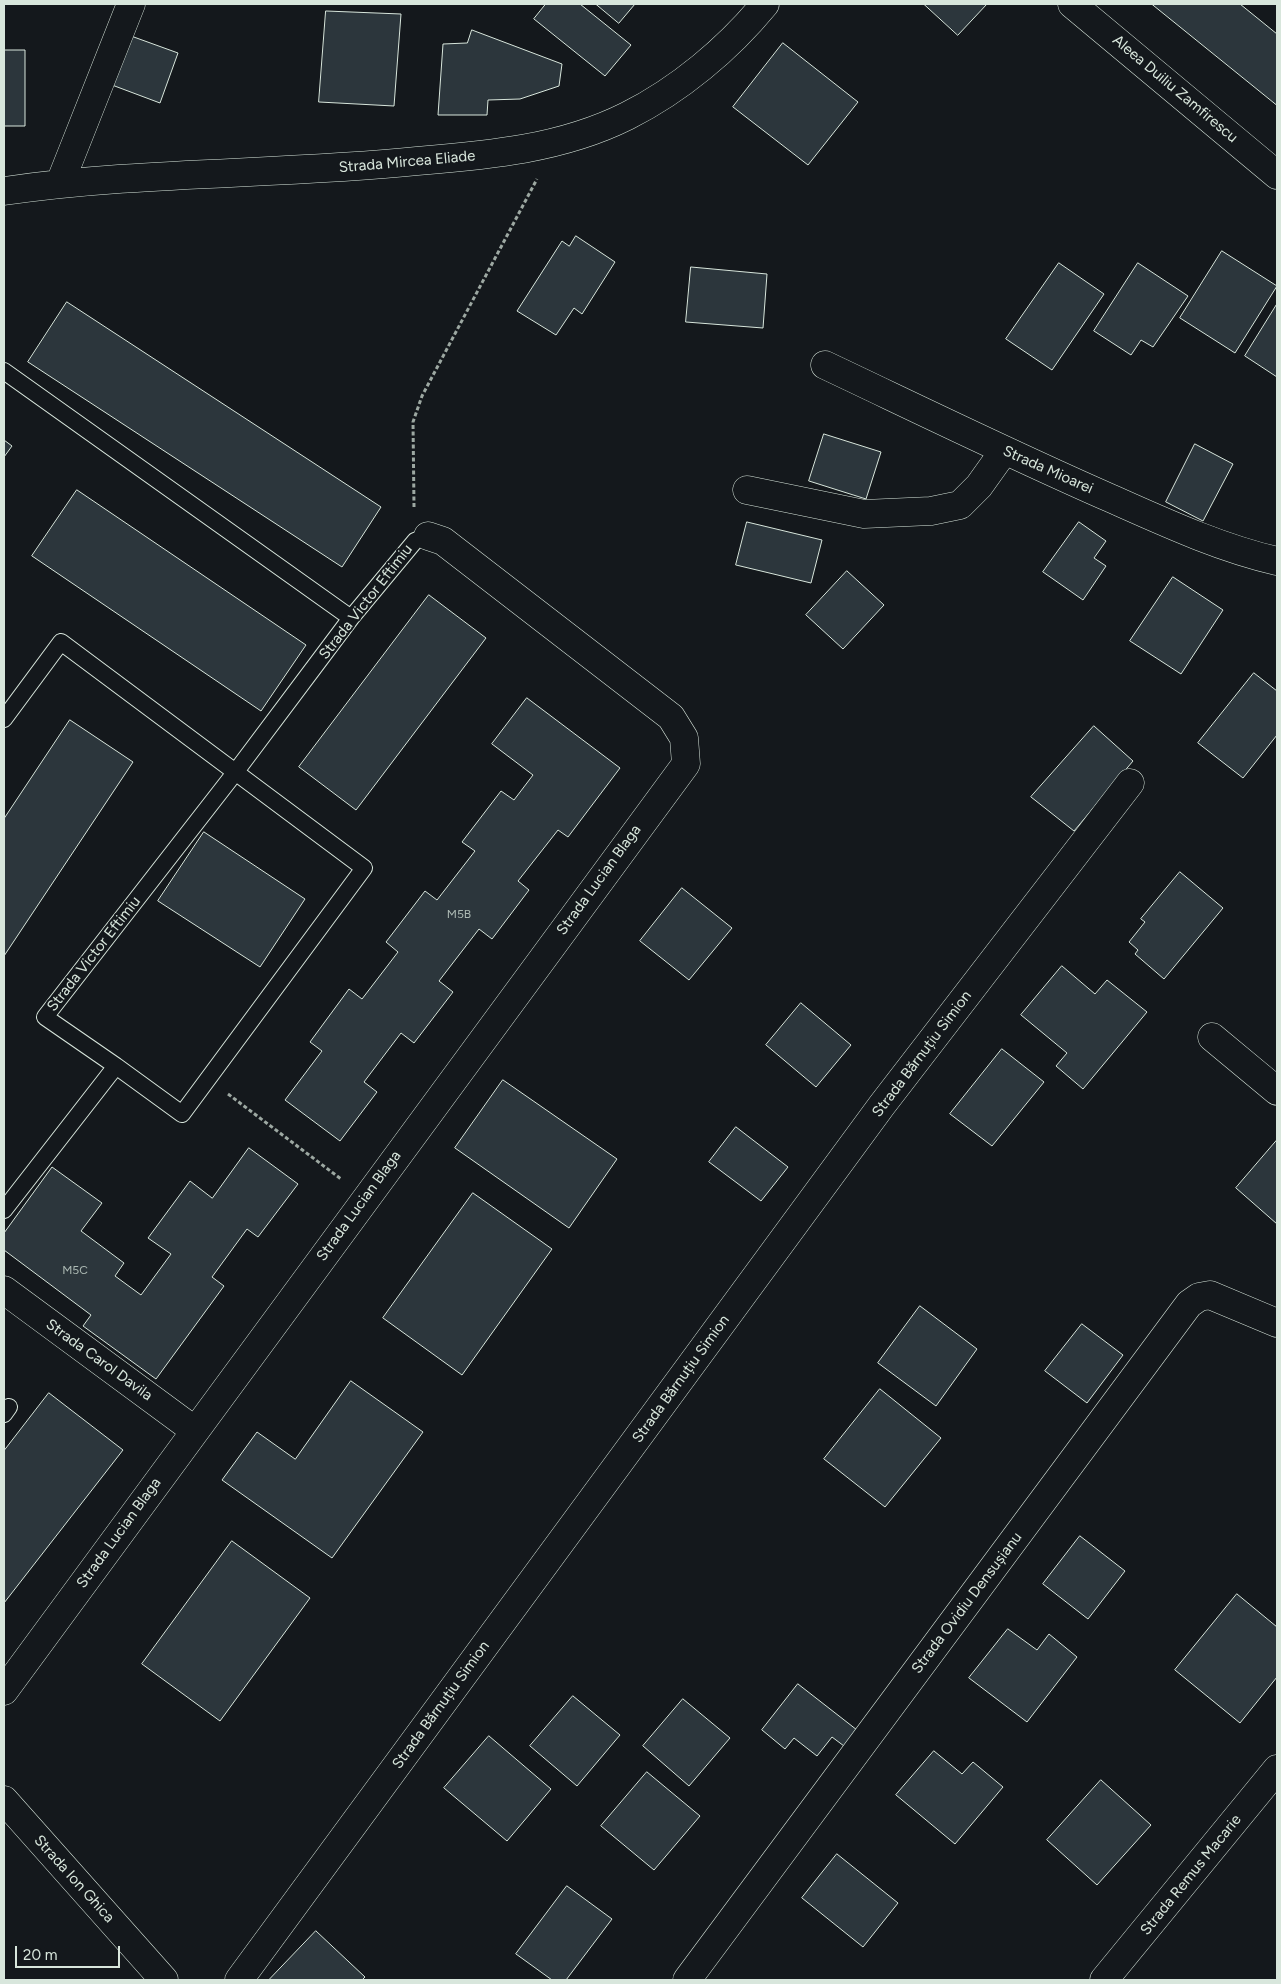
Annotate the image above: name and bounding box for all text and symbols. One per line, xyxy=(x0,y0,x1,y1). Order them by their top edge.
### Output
street label: Aleea Duiliu Zamfirescu xyxy=(1109,31,1241,147)
street label: Strada Mircea Eliade xyxy=(338,147,476,177)
street label: Strada Mioarei xyxy=(1000,442,1096,498)
street label: Strada Victor Eftimiu xyxy=(315,541,417,663)
street label: Strada Lucian Blaga xyxy=(553,821,645,939)
street label: Strada Victor Eftimiu xyxy=(43,893,145,1015)
house number: M5B xyxy=(447,907,471,921)
street label: Strada Bărnuțiu Simion xyxy=(869,987,975,1121)
street label: Strada Lucian Blaga xyxy=(313,1147,405,1265)
house number: M5C xyxy=(62,1263,88,1277)
street label: Strada Bărnuțiu Simion xyxy=(629,1312,733,1446)
street label: Strada Carol Davila xyxy=(42,1315,156,1405)
street label: Strada Lucian Blaga xyxy=(73,1474,165,1592)
street label: Strada Ovidiu Densușianu xyxy=(908,1529,1026,1677)
street label: Strada Bărnuțiu Simion xyxy=(389,1638,493,1772)
street label: Strada Remus Macarie xyxy=(1137,1811,1245,1939)
street label: Strada Ion Ghica xyxy=(30,1832,118,1926)
scale bar xyxy=(18,1936,122,1968)
text: 20 m xyxy=(23,1946,57,1964)

